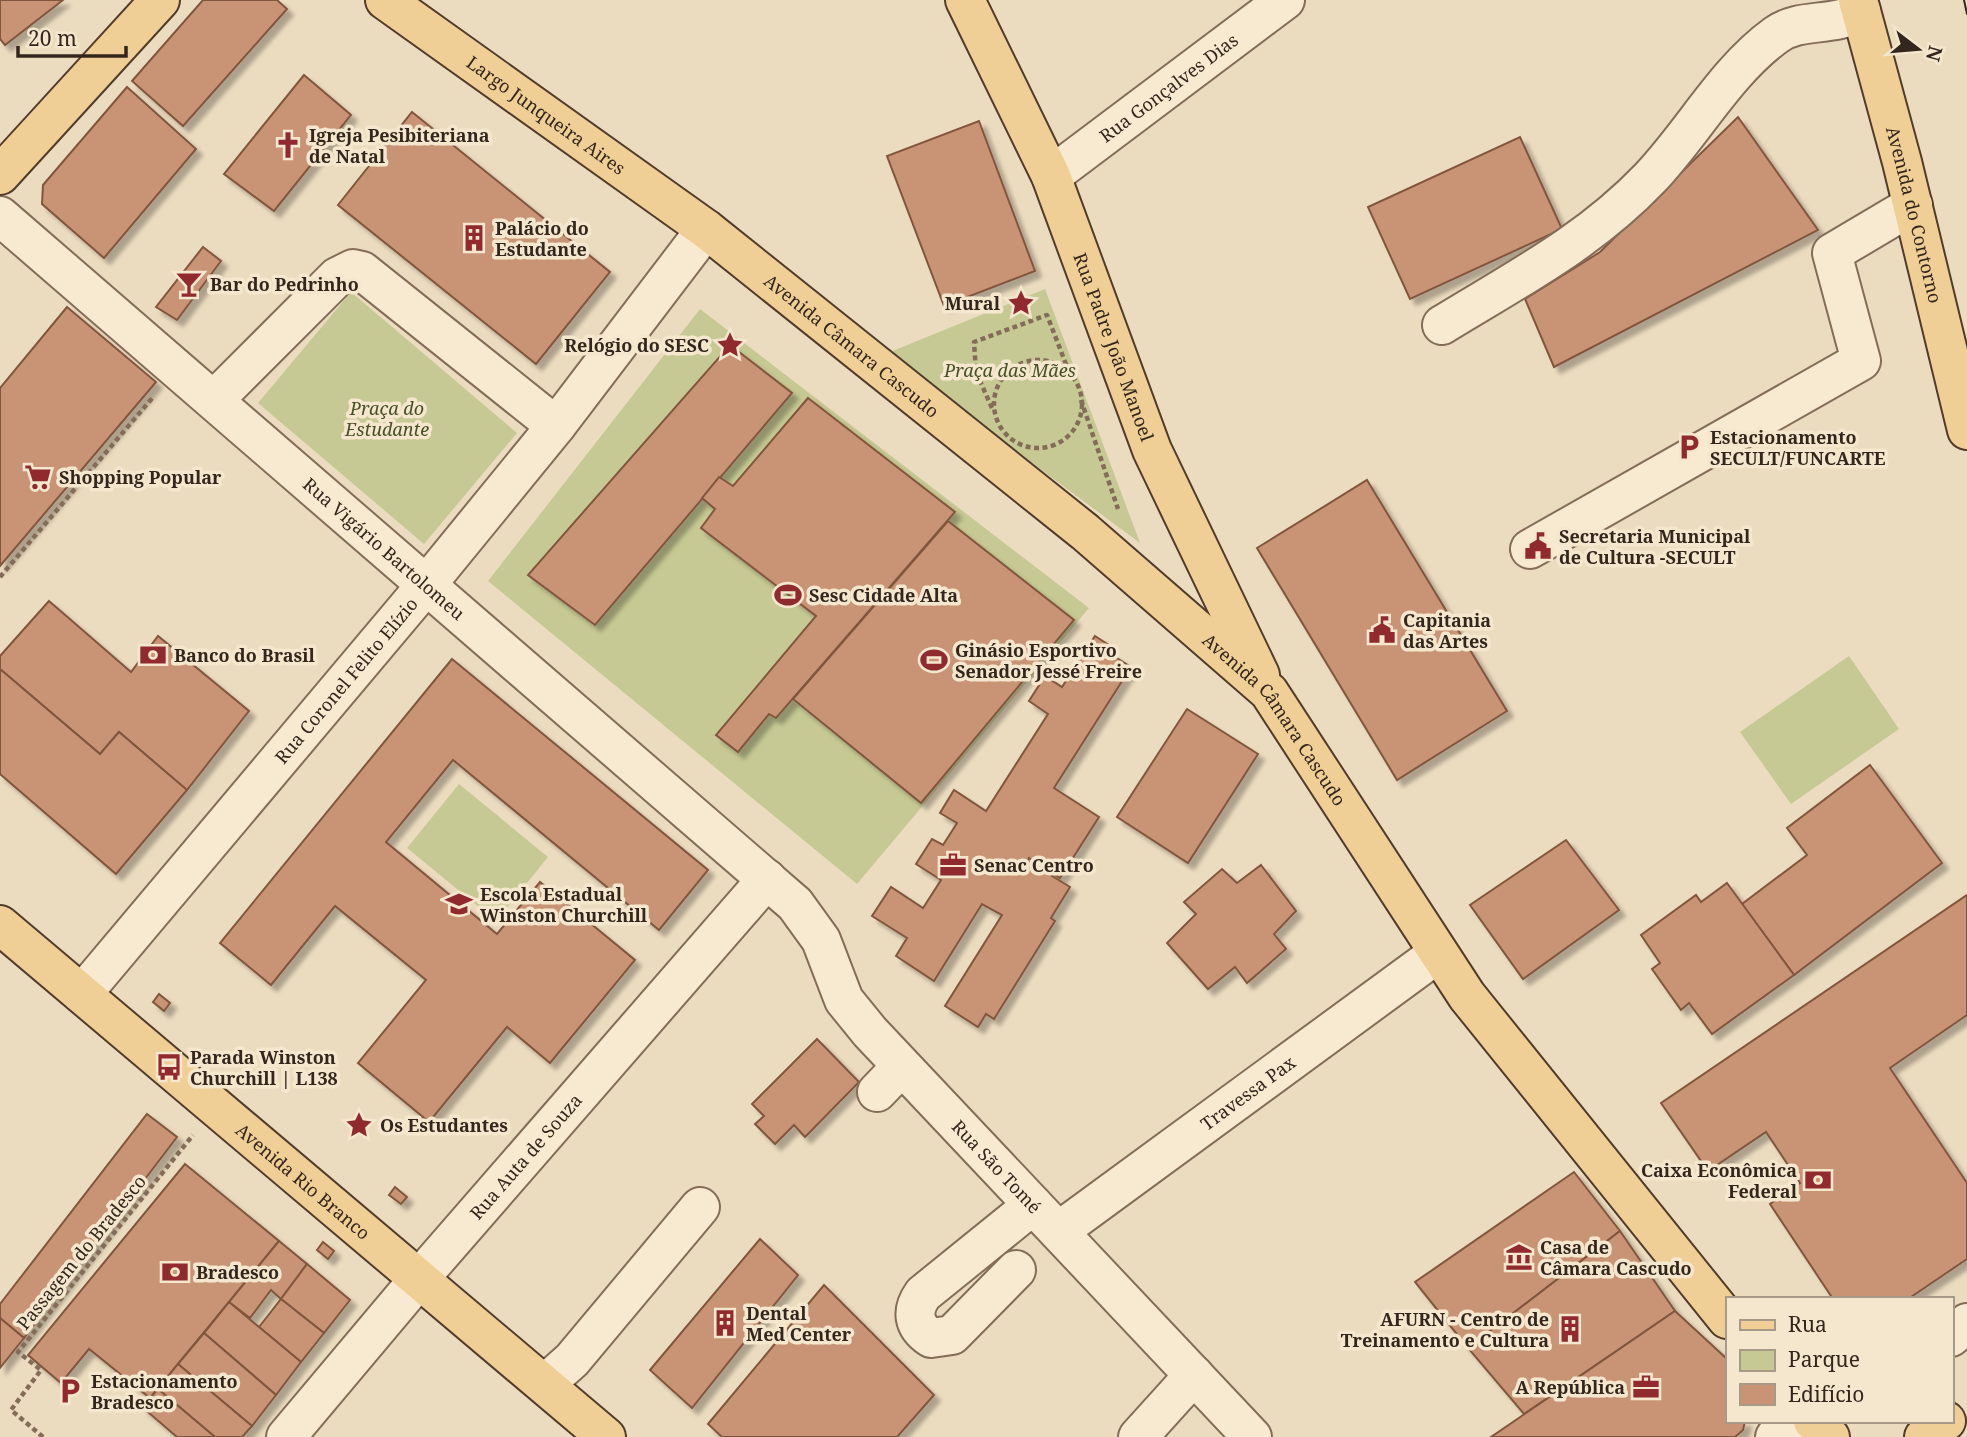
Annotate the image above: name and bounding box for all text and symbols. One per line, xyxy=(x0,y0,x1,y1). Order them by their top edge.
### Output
scale bar xyxy=(18,14,126,58)
north arrow xyxy=(1883,14,1953,84)
text: 20 m xyxy=(28,24,77,52)
street label: Rua Gonçalves Dias xyxy=(1094,28,1243,148)
text: N xyxy=(1920,43,1949,64)
street label: Largo Junqueira Aires xyxy=(462,50,630,180)
place label: Igreja Pesibiteriana de Natal xyxy=(309,123,490,168)
street label: Avenida do Contorno xyxy=(1881,124,1948,306)
church icon: Igreja Pesibiteriana de Natal xyxy=(273,130,303,160)
place label: Palácio do Estudante xyxy=(495,216,589,261)
building icon: Palácio do Estudante xyxy=(459,223,489,253)
street label: Rua Padre João Manoel xyxy=(1068,249,1160,445)
street label: Avenida Câmara Cascudo xyxy=(759,268,944,423)
bar icon: Bar do Pedrinho xyxy=(174,269,204,299)
place label: Bar do Pedrinho xyxy=(210,272,359,296)
place icon: Mural xyxy=(1006,288,1036,318)
place label: Mural xyxy=(945,291,1001,315)
place icon: Relógio do SESC xyxy=(715,330,745,360)
place label: Relógio do SESC xyxy=(564,333,709,357)
park label: Praça das Mães xyxy=(943,358,1076,382)
park label: Praça do Estudante xyxy=(344,396,429,441)
place label: Estacionamento SECULT/FUNCARTE xyxy=(1710,425,1886,470)
parking icon: Estacionamento SECULT/FUNCARTE xyxy=(1674,432,1704,462)
supermarket icon: Shopping Popular xyxy=(23,462,53,492)
place label: Shopping Popular xyxy=(59,465,222,489)
street label: Rua Vigário Bartolomeu xyxy=(298,472,470,625)
place label: Secretaria Municipal de Cultura -SECULT xyxy=(1559,524,1751,569)
public building icon: Secretaria Municipal de Cultura -SECULT xyxy=(1523,531,1553,561)
sports icon: Sesc Cidade Alta xyxy=(773,580,803,610)
place label: Sesc Cidade Alta xyxy=(809,583,958,607)
street label: Rua Coronel Felito Elízio xyxy=(269,592,423,768)
place label: Capitania das Artes xyxy=(1403,608,1491,653)
public building icon: Capitania das Artes xyxy=(1367,615,1397,645)
street label: Avenida Câmara Cascudo xyxy=(1198,628,1352,810)
place label: Ginásio Esportivo Senador Jessé Freire xyxy=(955,638,1142,683)
bank icon: Banco do Brasil xyxy=(138,640,168,670)
place label: Banco do Brasil xyxy=(174,643,315,667)
sports icon: Ginásio Esportivo Senador Jessé Freire xyxy=(919,645,949,675)
office icon: Senac Centro xyxy=(938,850,968,880)
place label: Senac Centro xyxy=(974,853,1094,877)
place label: Escola Estadual Winston Churchill xyxy=(480,882,648,927)
school or university icon: Escola Estadual Winston Churchill xyxy=(444,889,474,919)
place label: Parada Winston Churchill | L138 xyxy=(190,1045,338,1090)
street label: Travessa Pax xyxy=(1196,1050,1300,1135)
bus stop icon: Parada Winston Churchill | L138 xyxy=(154,1052,184,1082)
street label: Rua Auta de Souza xyxy=(464,1088,587,1224)
place icon: Os Estudantes xyxy=(344,1110,374,1140)
place label: Os Estudantes xyxy=(380,1113,508,1137)
street label: Rua São Tomé xyxy=(947,1114,1047,1218)
street label: Avenida Rio Branco xyxy=(231,1118,375,1245)
place label: Caixa Econômica Federal xyxy=(1641,1158,1798,1203)
bank icon: Caixa Econômica Federal xyxy=(1803,1165,1833,1195)
street label: Passagem do Bradesco xyxy=(11,1170,151,1334)
place label: Casa de Câmara Cascudo xyxy=(1540,1235,1692,1280)
museum icon: Casa de Câmara Cascudo xyxy=(1504,1242,1534,1272)
bank icon: Bradesco xyxy=(160,1257,190,1287)
place label: Bradesco xyxy=(196,1260,279,1284)
legend xyxy=(1726,1297,1953,1423)
place label: Dental Med Center xyxy=(746,1301,852,1346)
place label: AFURN - Centro de Treinamento e Cultura xyxy=(1341,1307,1549,1352)
building icon: Dental Med Center xyxy=(710,1308,740,1338)
text: Rua xyxy=(1788,1310,1827,1338)
building icon: AFURN - Centro de Treinamento e Cultura xyxy=(1555,1314,1585,1344)
text: Parque xyxy=(1788,1345,1860,1373)
place label: Estacionamento Bradesco xyxy=(91,1369,238,1414)
office icon: A República xyxy=(1631,1372,1661,1402)
place label: A República xyxy=(1515,1375,1625,1399)
parking icon: Estacionamento Bradesco xyxy=(55,1376,85,1406)
text: Edifício xyxy=(1788,1380,1864,1408)

